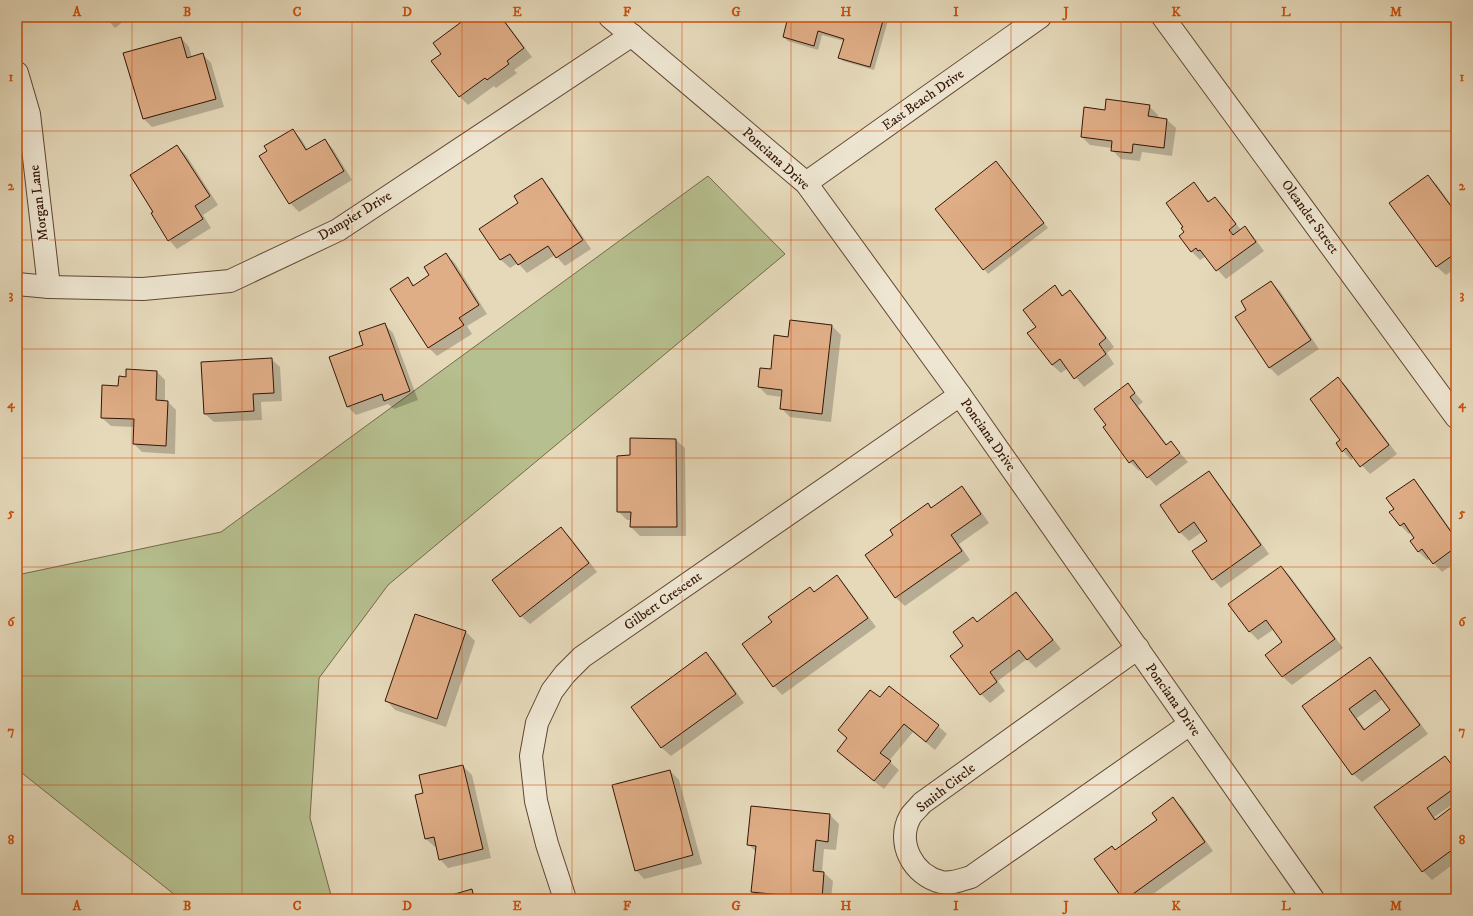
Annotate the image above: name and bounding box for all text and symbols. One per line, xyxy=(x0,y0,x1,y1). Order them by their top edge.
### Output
text: A xyxy=(72,4,82,20)
text: B xyxy=(183,4,191,20)
text: C xyxy=(293,4,302,20)
text: D xyxy=(402,4,412,20)
text: E xyxy=(512,4,522,20)
text: F xyxy=(623,4,632,20)
text: G xyxy=(731,4,741,20)
text: H xyxy=(841,4,852,20)
text: I xyxy=(953,4,959,20)
text: J xyxy=(1061,4,1069,21)
text: K xyxy=(1171,4,1181,20)
text: L xyxy=(1281,4,1291,20)
text: M xyxy=(1390,4,1402,20)
street label: East Beach Drive xyxy=(878,65,968,135)
text: 1 xyxy=(9,69,14,85)
text: 1 xyxy=(1460,69,1465,85)
street label: Ponciana Drive xyxy=(738,124,814,194)
street label: Morgan Lane xyxy=(25,164,53,242)
street label: Oleander Street xyxy=(1277,176,1343,258)
text: 2 xyxy=(8,178,15,194)
text: 2 xyxy=(1459,178,1466,194)
street label: Dampier Drive xyxy=(315,187,395,245)
text: 3 xyxy=(9,287,14,303)
text: 3 xyxy=(1460,287,1465,303)
street label: Ponciana Drive xyxy=(956,395,1020,475)
text: 4 xyxy=(6,396,15,413)
text: 4 xyxy=(1457,396,1466,413)
text: 5 xyxy=(7,505,15,521)
text: 5 xyxy=(1458,505,1466,521)
street label: Gilbert Crescent xyxy=(621,567,706,635)
text: 6 xyxy=(8,614,16,630)
text: 6 xyxy=(1459,614,1467,630)
street label: Ponciana Drive xyxy=(1141,660,1205,740)
text: 7 xyxy=(8,723,15,739)
text: 7 xyxy=(1459,723,1466,739)
street label: Smith Circle xyxy=(913,759,979,817)
text: 8 xyxy=(8,832,15,848)
text: 8 xyxy=(1459,832,1466,848)
text: A xyxy=(72,898,82,914)
text: B xyxy=(183,898,191,914)
text: C xyxy=(293,898,302,914)
text: D xyxy=(402,898,412,914)
text: E xyxy=(512,898,522,914)
text: F xyxy=(623,898,632,914)
text: G xyxy=(731,898,741,914)
text: H xyxy=(841,898,852,914)
text: I xyxy=(953,898,959,914)
text: J xyxy=(1061,898,1069,915)
text: K xyxy=(1171,898,1181,914)
text: L xyxy=(1281,898,1291,914)
text: M xyxy=(1390,898,1402,914)

